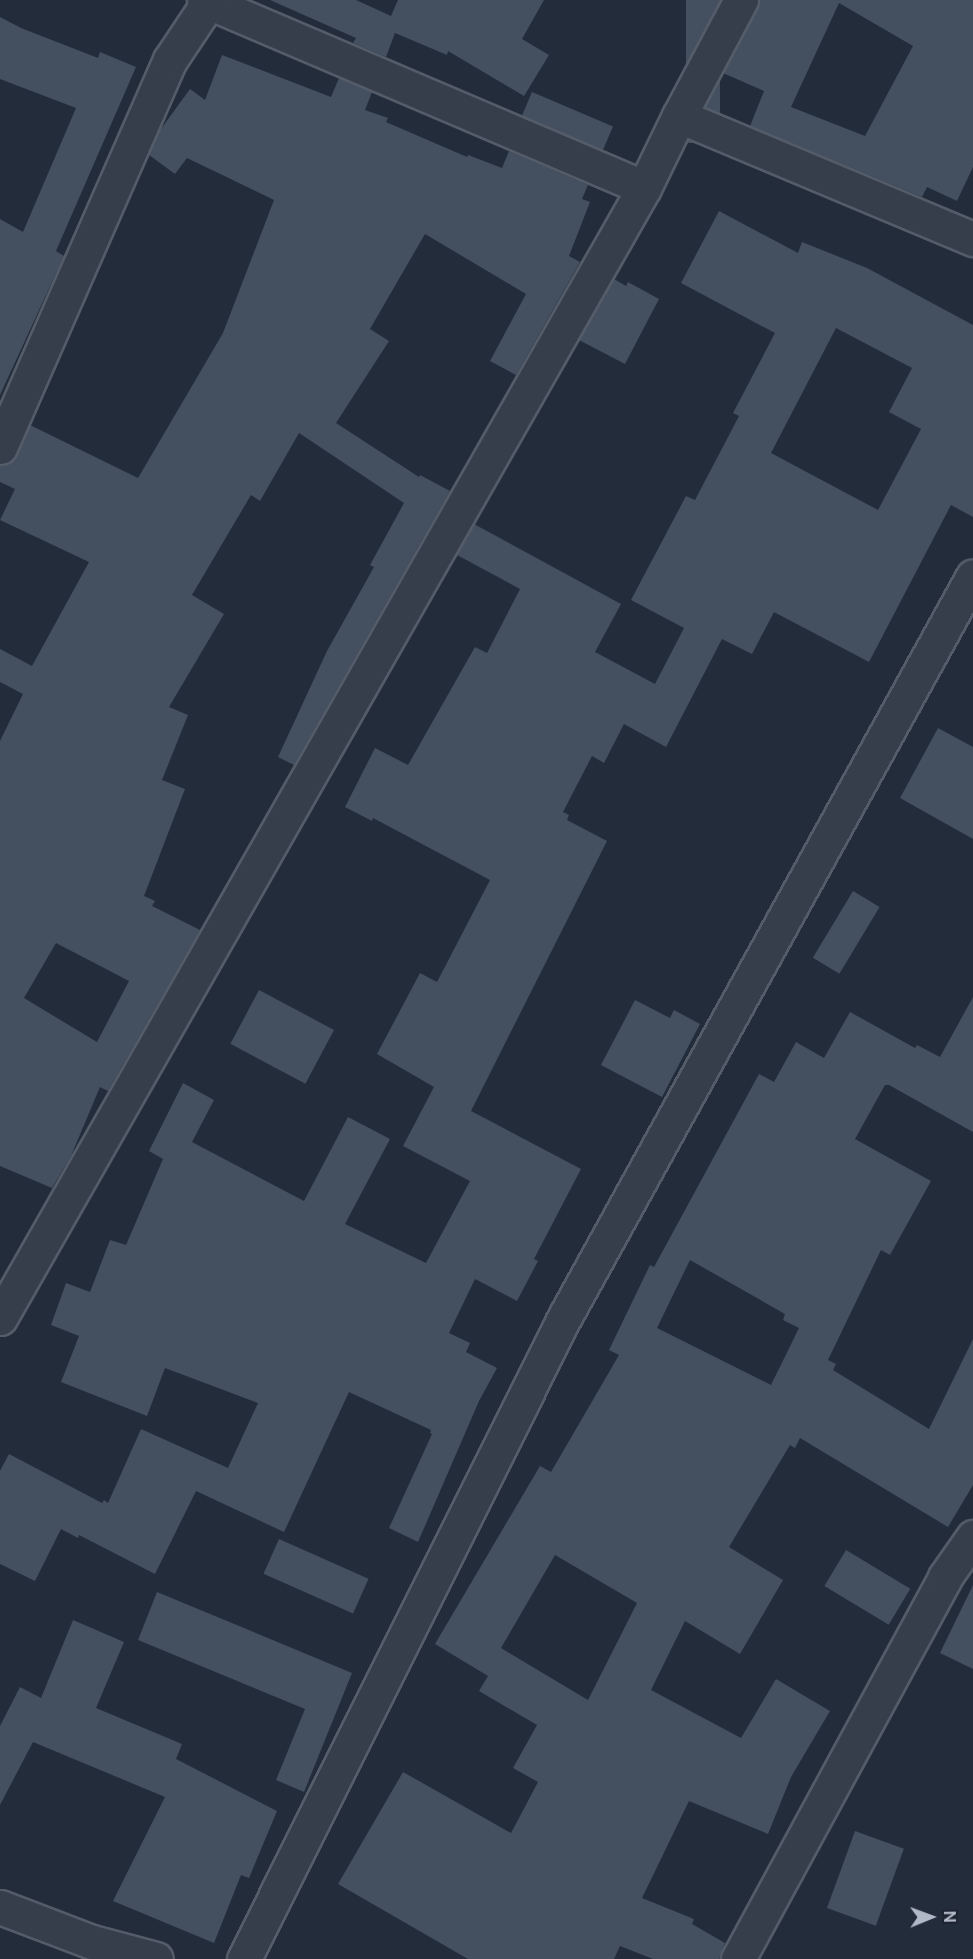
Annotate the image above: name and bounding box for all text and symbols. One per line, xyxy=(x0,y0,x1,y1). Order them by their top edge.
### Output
north arrow xyxy=(901,1887,961,1947)
text: N xyxy=(940,1910,959,1923)

